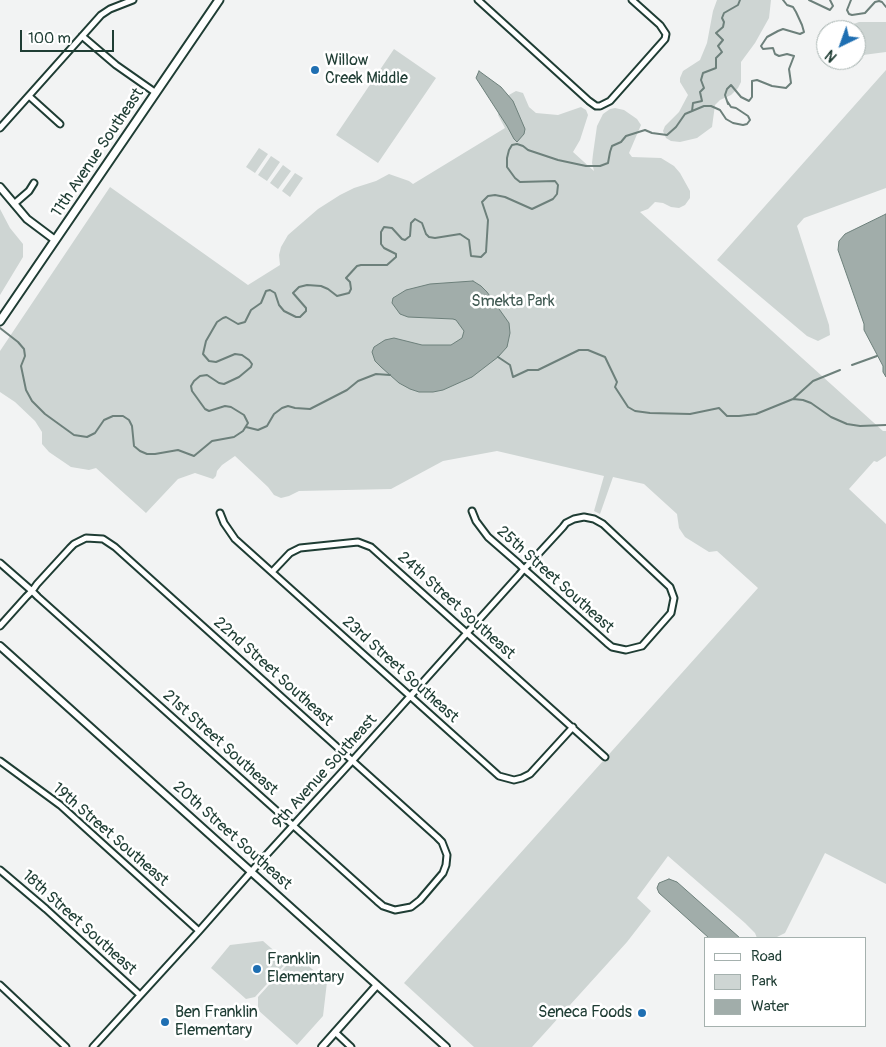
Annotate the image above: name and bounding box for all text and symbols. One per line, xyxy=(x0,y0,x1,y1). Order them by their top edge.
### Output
scale bar xyxy=(22,20,116,52)
north arrow xyxy=(816,20,866,70)
text: 100 m xyxy=(28,29,71,48)
text: N xyxy=(822,46,841,65)
place label: Willow Creek Middle xyxy=(325,51,408,89)
marker: Willow Creek Middle xyxy=(309,64,321,76)
street label: 11th Avenue Southeast xyxy=(48,85,148,221)
park label: Smekta Park xyxy=(471,292,555,312)
street label: 25th Street Southeast xyxy=(493,522,617,638)
street label: 24th Street Southeast xyxy=(393,548,519,664)
street label: 22nd Street Southeast xyxy=(209,613,337,731)
street label: 23rd Street Southeast xyxy=(338,613,462,727)
street label: 21st Street Southeast xyxy=(159,686,281,800)
street label: 9th Avenue Southeast xyxy=(269,711,381,833)
street label: 20th Street Southeast xyxy=(169,778,295,894)
street label: 19th Street Southeast xyxy=(48,779,172,891)
street label: 18th Street Southeast xyxy=(18,867,140,979)
legend xyxy=(704,937,866,1027)
text: Road xyxy=(751,947,782,966)
place label: Franklin Elementary xyxy=(267,950,344,988)
marker: Franklin Elementary xyxy=(251,963,263,975)
text: Park xyxy=(751,972,777,991)
text: Water xyxy=(751,997,789,1016)
place label: Ben Franklin Elementary xyxy=(175,1003,258,1041)
place label: Seneca Foods xyxy=(538,1003,632,1023)
marker: Seneca Foods xyxy=(636,1007,648,1019)
marker: Ben Franklin Elementary xyxy=(159,1016,171,1028)

